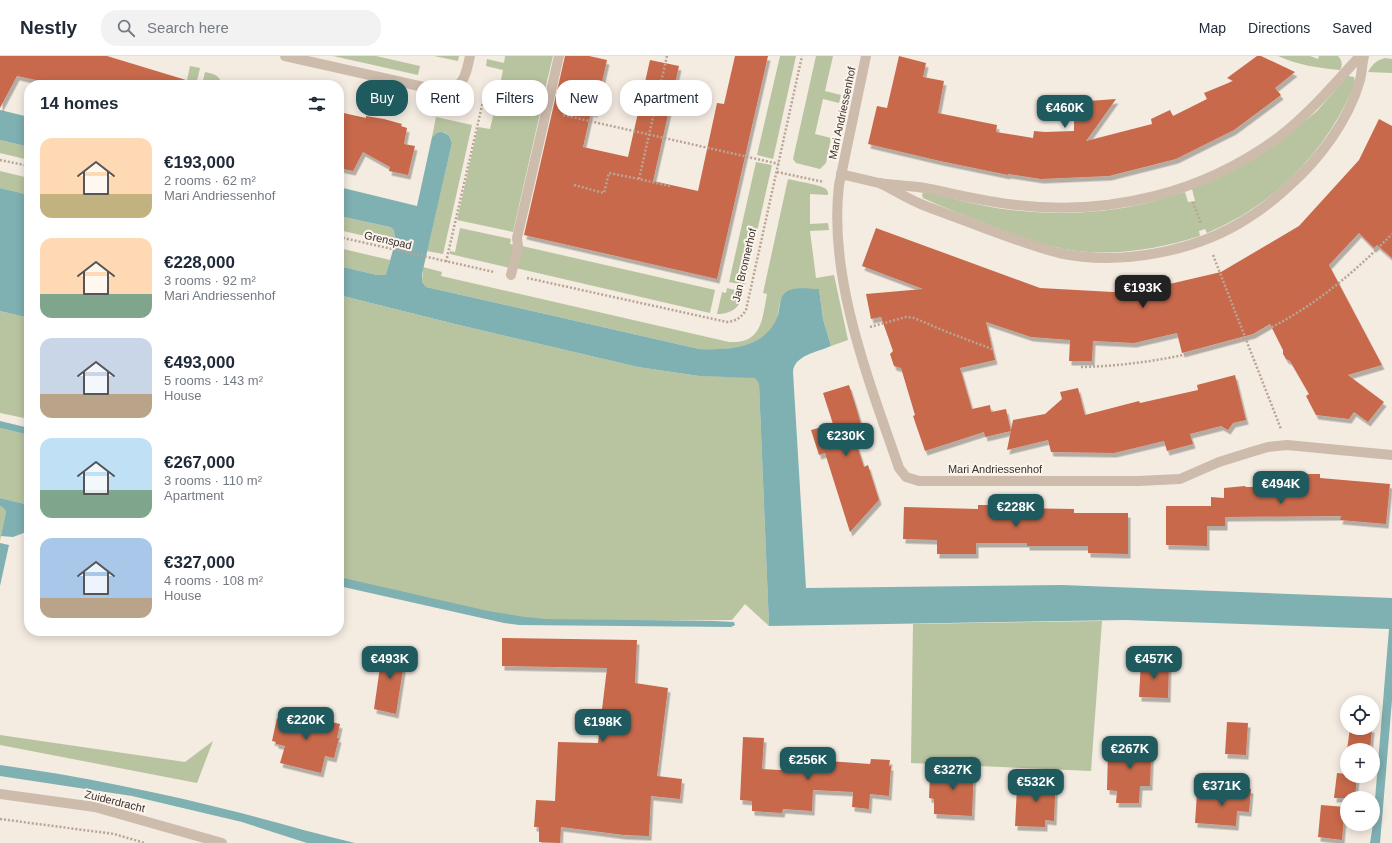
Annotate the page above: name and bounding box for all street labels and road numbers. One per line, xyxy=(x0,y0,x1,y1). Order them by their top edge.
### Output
street label: Mari Andriessenhof xyxy=(826,65,858,160)
street label: Jan Bronnerhof xyxy=(730,226,759,303)
street label: Grenspad xyxy=(363,229,413,251)
street label: Mari Andriessenhof xyxy=(948,463,1043,475)
street label: Zuiderdracht xyxy=(84,788,146,814)

